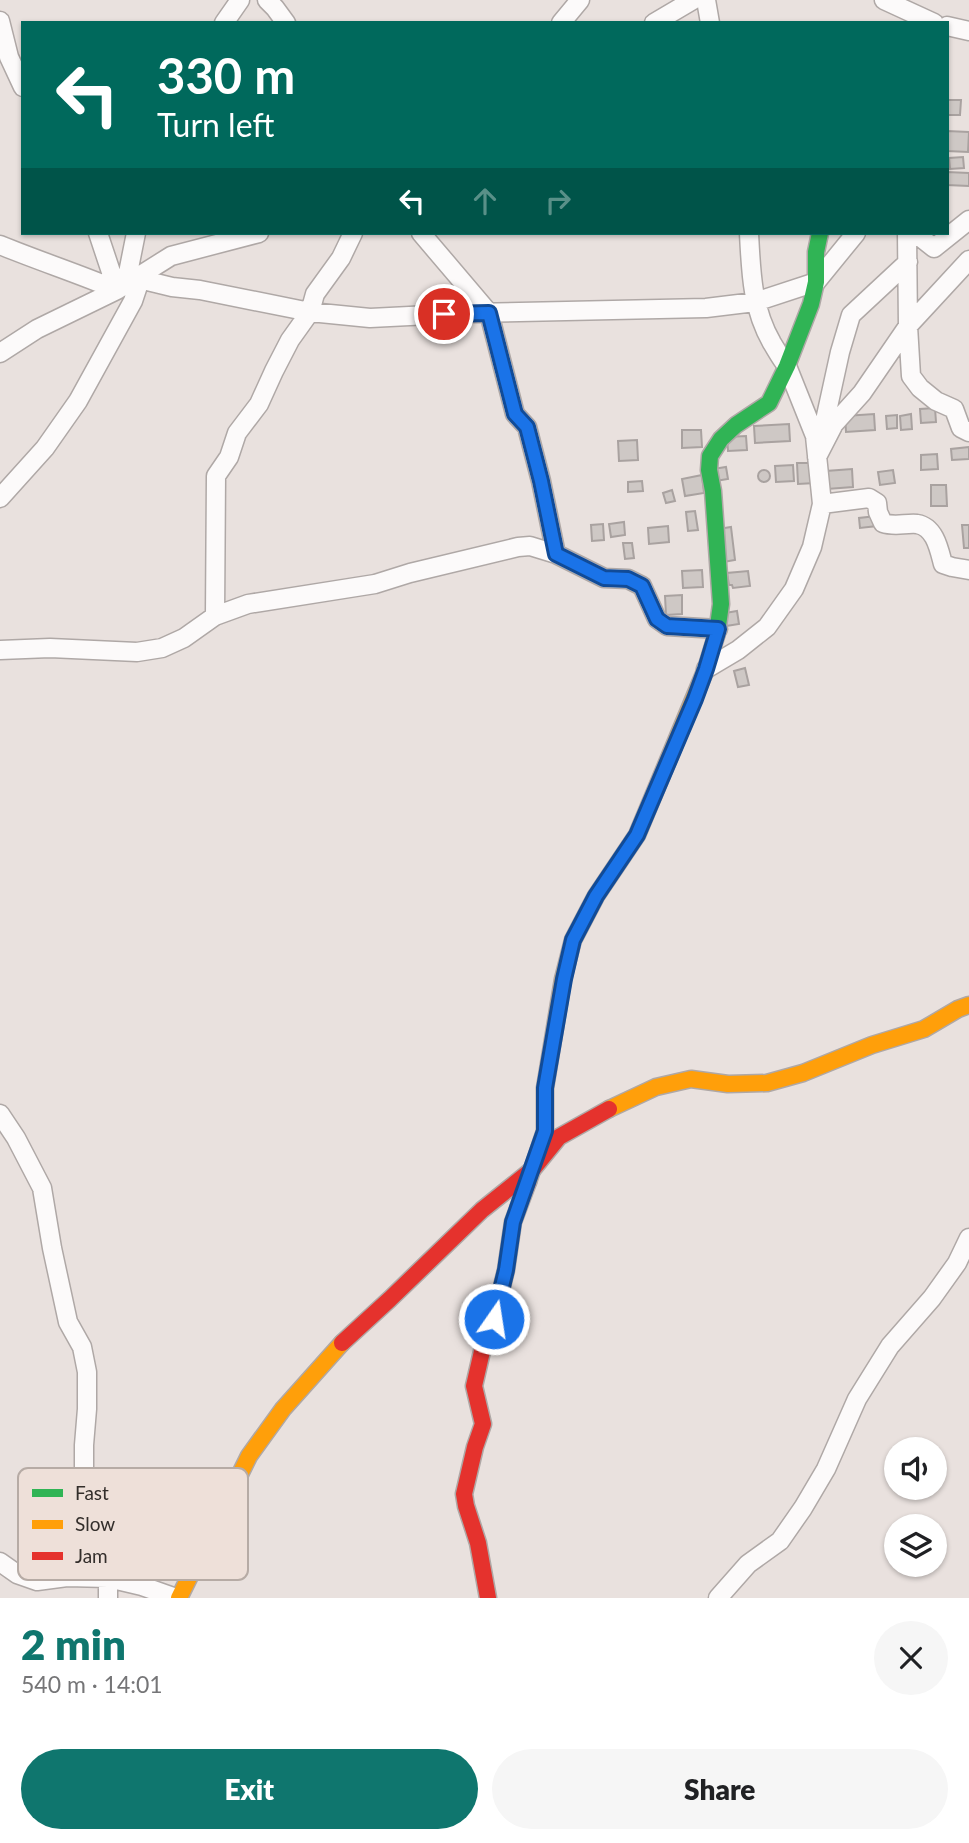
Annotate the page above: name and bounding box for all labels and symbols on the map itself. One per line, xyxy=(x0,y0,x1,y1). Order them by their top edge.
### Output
pin xyxy=(414,284,474,344)
position arrow xyxy=(457,1282,531,1356)
legend xyxy=(18,1468,248,1580)
text: Fast xyxy=(75,1481,109,1504)
text: Slow xyxy=(75,1512,115,1535)
text: Jam xyxy=(75,1544,108,1567)

